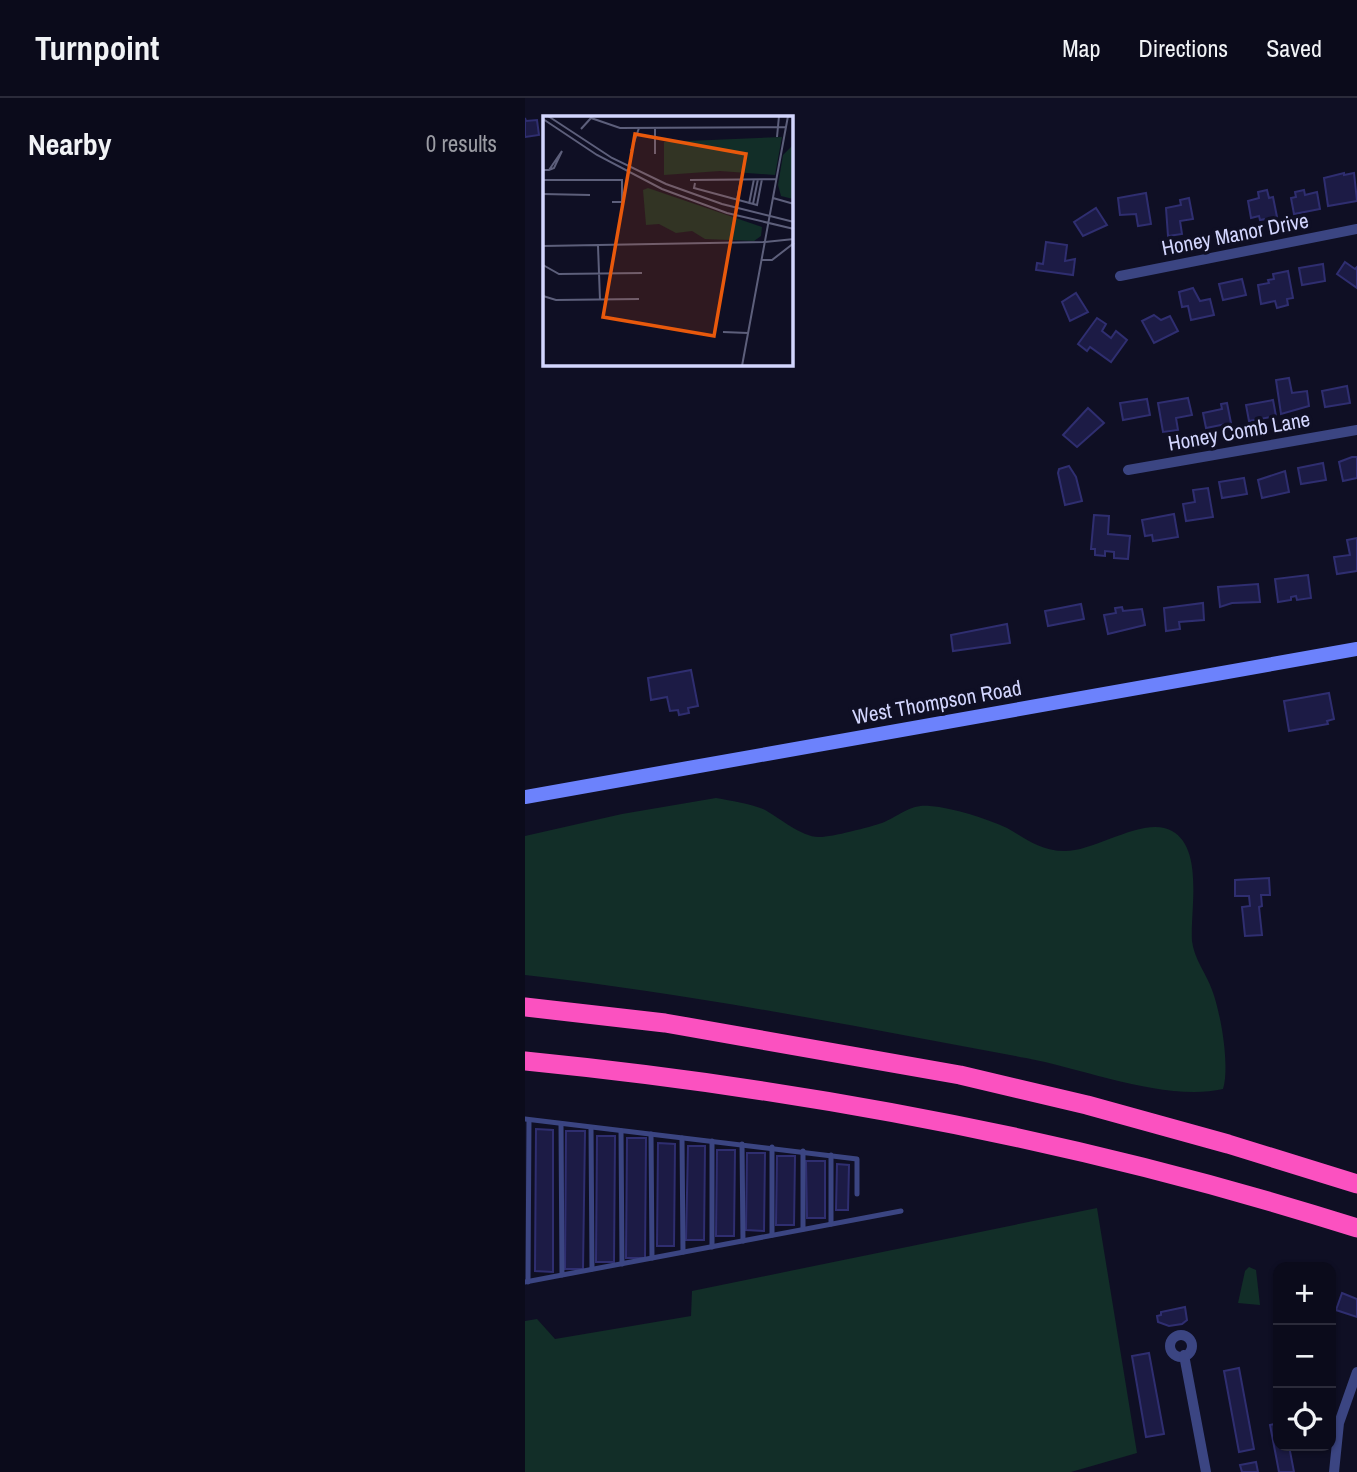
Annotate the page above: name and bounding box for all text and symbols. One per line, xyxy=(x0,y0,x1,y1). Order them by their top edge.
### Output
text: Turnpoint xyxy=(35,26,159,70)
text: Map xyxy=(1062,32,1100,64)
text: Directions xyxy=(1138,32,1228,64)
text: Saved xyxy=(1266,32,1322,64)
inset map xyxy=(543,116,793,366)
text: Nearby xyxy=(28,124,111,164)
text: 0 results xyxy=(426,128,497,159)
street label: Honey Manor Drive xyxy=(1159,206,1311,262)
street label: Honey Comb Lane xyxy=(1166,404,1312,458)
street label: West Thompson Road xyxy=(850,673,1024,731)
map controls xyxy=(1273,1262,1336,1451)
button: + xyxy=(1273,1262,1336,1325)
button: − xyxy=(1273,1325,1336,1388)
button: locate xyxy=(1273,1388,1336,1451)

